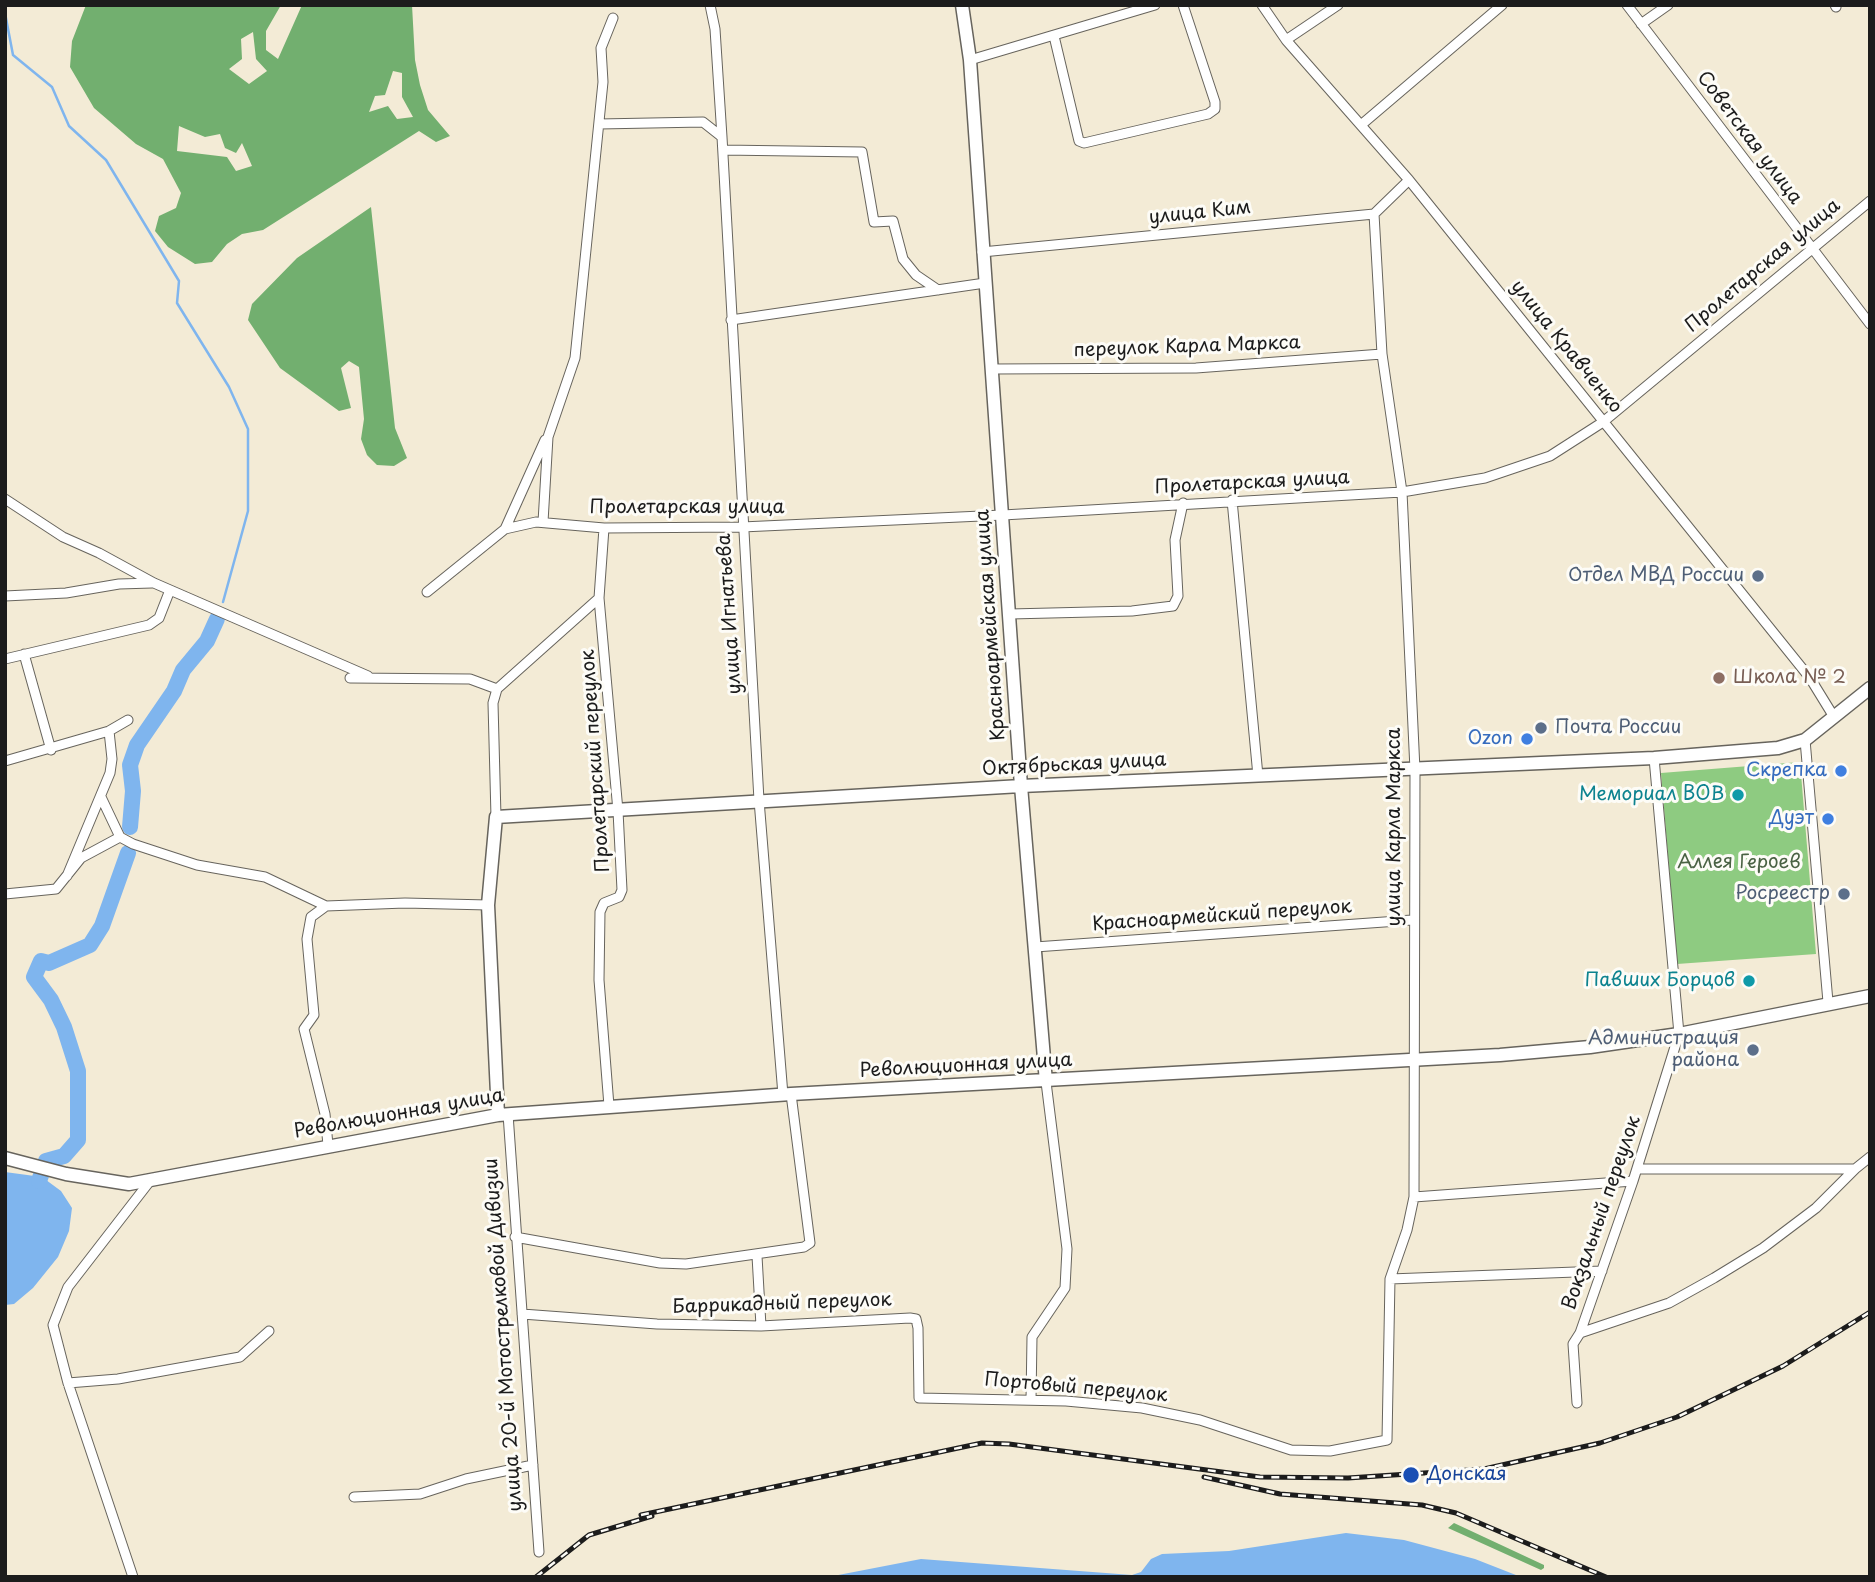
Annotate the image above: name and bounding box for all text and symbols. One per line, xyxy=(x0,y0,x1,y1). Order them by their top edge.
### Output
street label: Советская улица xyxy=(1692,67,1806,209)
street label: Пролетарская улица xyxy=(1681,195,1845,337)
street label: улица Ким xyxy=(1148,196,1252,230)
street label: улица Кравченко xyxy=(1505,276,1627,418)
street label: переулок Карла Маркса xyxy=(1073,332,1301,362)
street label: Пролетарская улица xyxy=(1154,467,1350,499)
street label: Пролетарская улица xyxy=(589,497,785,519)
street label: Красноармейская улица xyxy=(972,509,1010,741)
street label: улица Игнатьева xyxy=(713,533,747,695)
place label: Отдел МВД России xyxy=(1568,565,1744,587)
marker: Отдел МВД России xyxy=(1750,568,1766,584)
street label: Пролетарский переулок xyxy=(577,649,615,873)
place label: Школа № 2 xyxy=(1733,667,1846,689)
marker: Школа № 2 xyxy=(1711,670,1727,686)
place label: Почта России xyxy=(1555,717,1681,739)
marker: Почта России xyxy=(1533,720,1549,736)
street label: улица Карла Маркса xyxy=(1384,728,1406,926)
place label: Ozon xyxy=(1468,728,1513,750)
marker: Ozon xyxy=(1519,731,1535,747)
street label: Октябрьская улица xyxy=(981,749,1167,781)
place label: Скрепка xyxy=(1746,760,1827,782)
marker: Скрепка xyxy=(1833,763,1849,779)
place label: Мемориал ВОВ xyxy=(1579,784,1724,806)
marker: Мемориал ВОВ xyxy=(1730,787,1746,803)
place label: Дуэт xyxy=(1769,808,1814,830)
marker: Дуэт xyxy=(1820,811,1836,827)
park label: Аллея Героев xyxy=(1677,852,1801,874)
place label: Росреестр xyxy=(1735,883,1830,905)
marker: Росреестр xyxy=(1836,886,1852,902)
street label: Красноармейский переулок xyxy=(1092,896,1352,936)
place label: Павших Борцов xyxy=(1585,970,1735,992)
marker: Павших Борцов xyxy=(1741,973,1757,989)
place label: Администрация района xyxy=(1588,1028,1739,1072)
marker: Администрация района xyxy=(1745,1042,1761,1058)
street label: Революционная улица xyxy=(859,1049,1073,1083)
street label: Революционная улица xyxy=(292,1084,506,1144)
street label: Вокзальный переулок xyxy=(1558,1113,1646,1313)
street label: улица 20-й Мотострелковой Дивизии xyxy=(480,1158,528,1512)
street label: Баррикадный переулок xyxy=(672,1289,892,1319)
street label: Портовый переулок xyxy=(984,1369,1168,1407)
place label: Донская xyxy=(1427,1464,1507,1486)
marker: Донская xyxy=(1401,1465,1421,1485)

